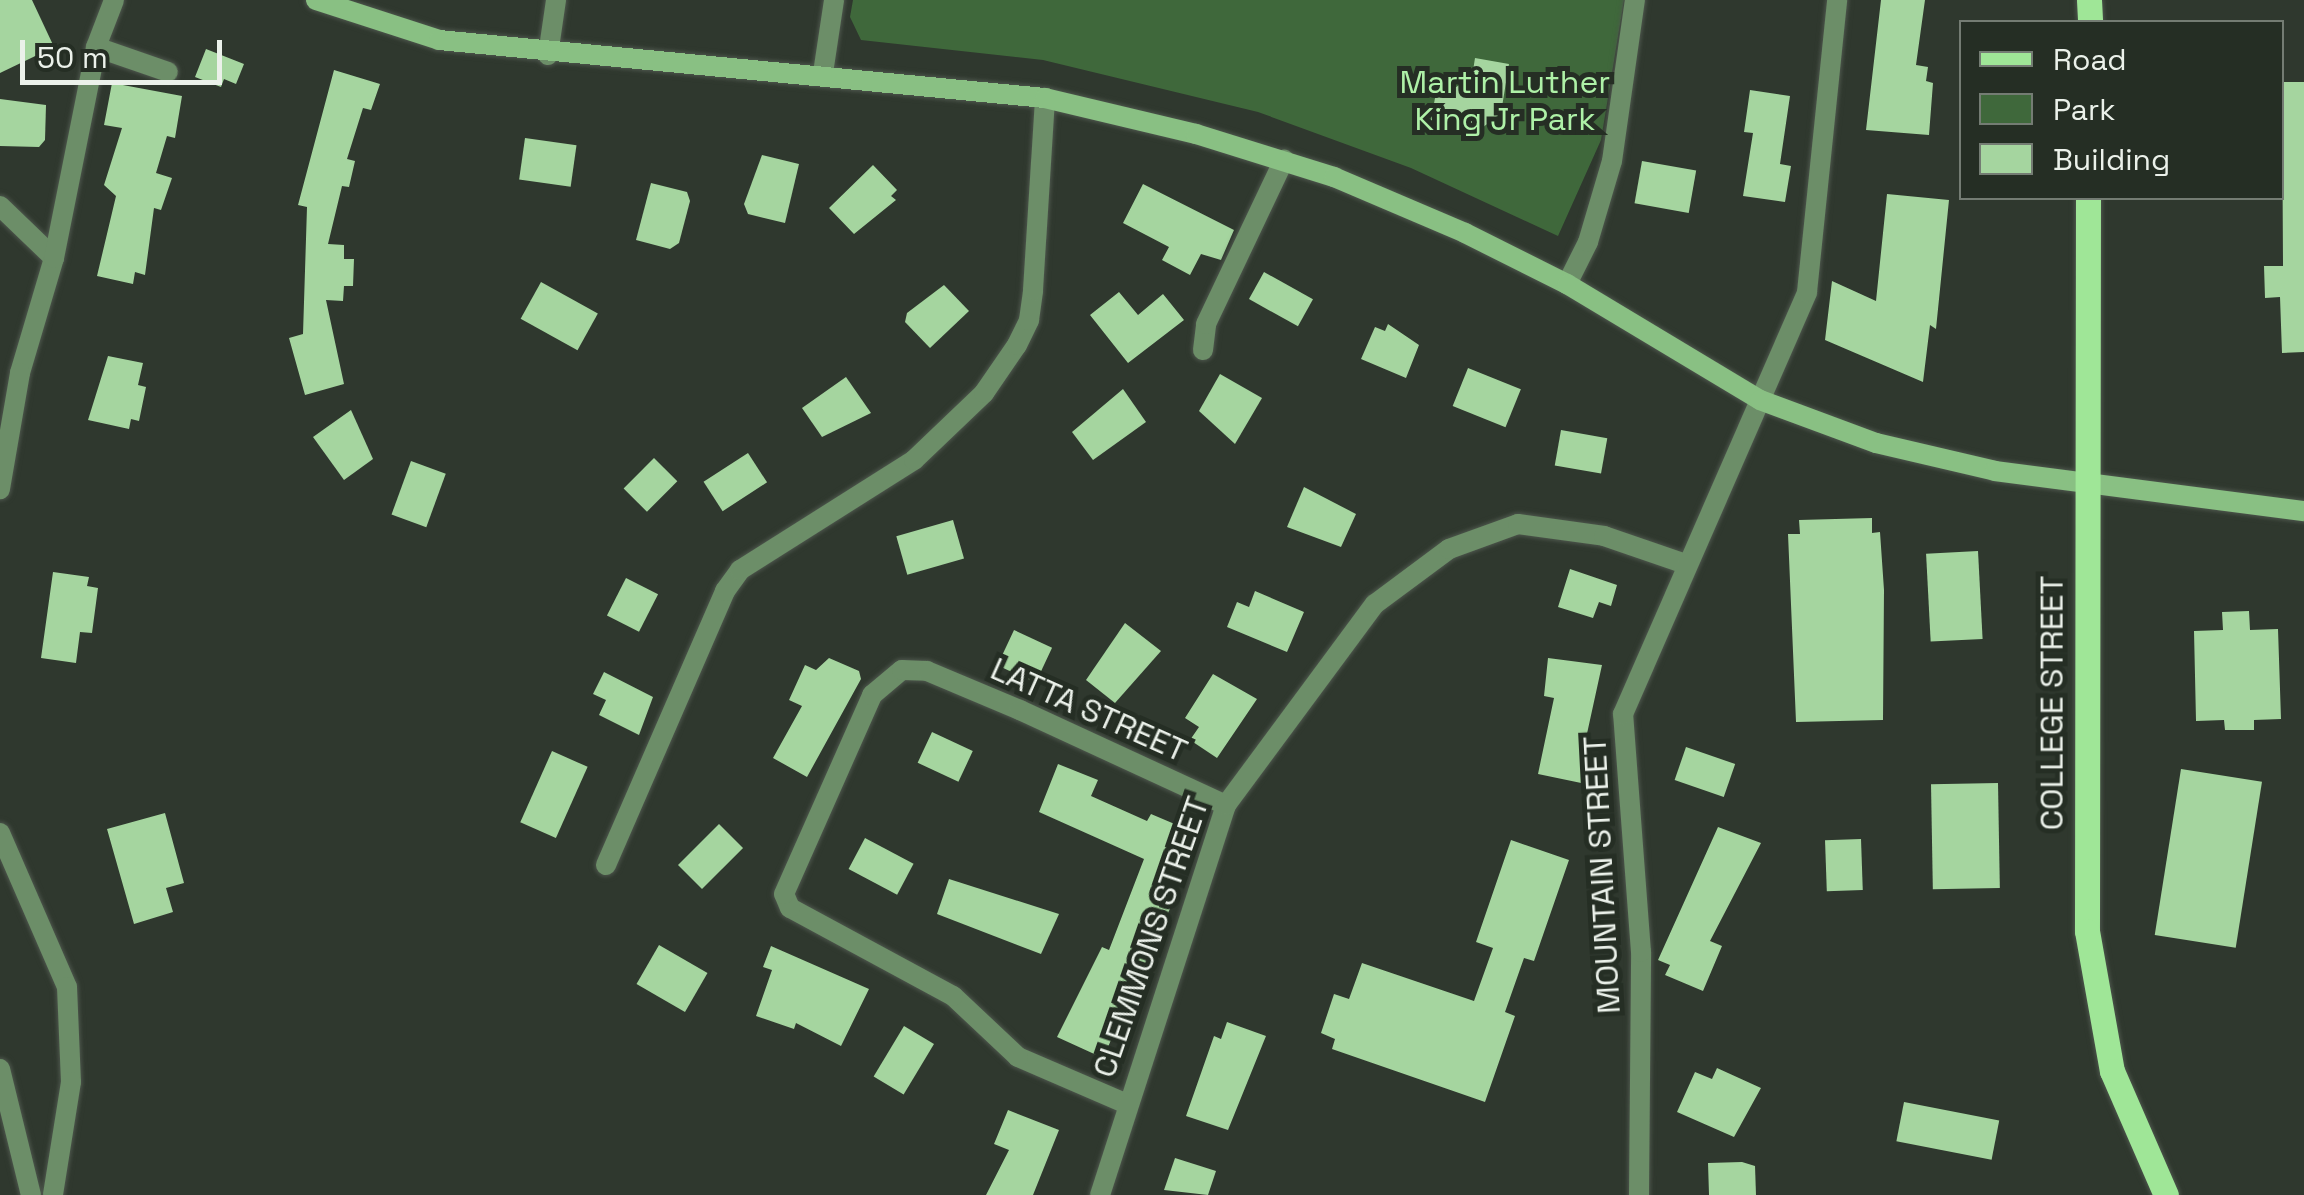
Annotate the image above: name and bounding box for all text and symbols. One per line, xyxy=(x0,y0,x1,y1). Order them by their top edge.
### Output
scale bar xyxy=(25,20,228,82)
legend xyxy=(1959,20,2284,200)
text: 50 m xyxy=(37,38,108,77)
text: Road xyxy=(2053,40,2127,79)
park label: Martin Luther King Jr Park xyxy=(1400,64,1610,139)
text: Park xyxy=(2053,90,2115,129)
text: Building xyxy=(2053,140,2170,179)
street label: COLLEGE STREET xyxy=(2033,576,2071,830)
street label: LATTA STREET xyxy=(985,649,1193,771)
street label: MOUNTAIN STREET xyxy=(1576,735,1628,1015)
street label: CLEMMONS STREET xyxy=(1085,792,1217,1082)

